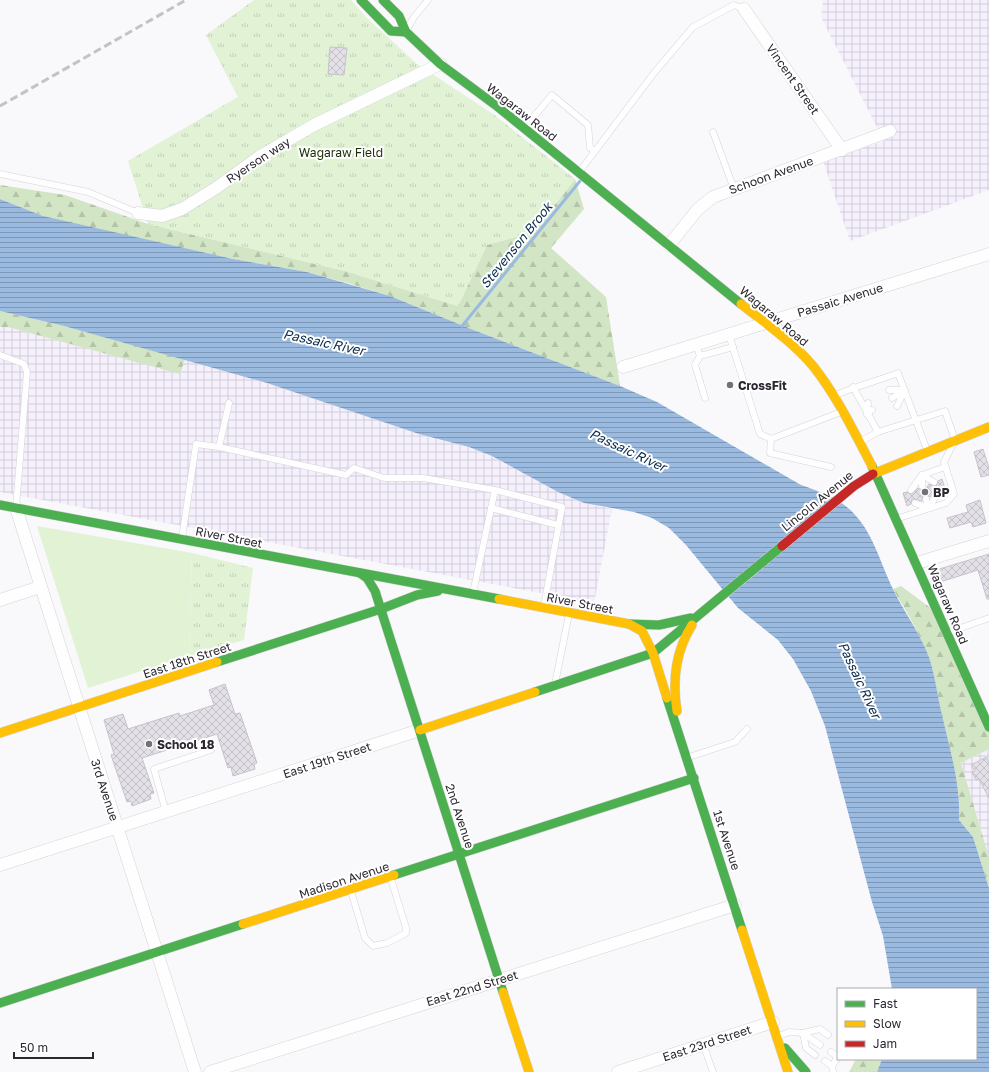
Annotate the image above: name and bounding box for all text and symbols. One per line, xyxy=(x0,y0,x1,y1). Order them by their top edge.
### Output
street label: Vincent Street xyxy=(763,41,823,117)
street label: Wagaraw Road xyxy=(484,80,560,144)
street label: Ryerson way xyxy=(223,134,293,186)
park label: Wagaraw Field xyxy=(299,145,383,160)
street label: Schoon Avenue xyxy=(727,153,815,197)
water label: Stevenson Brook xyxy=(477,198,556,291)
street label: Passaic Avenue xyxy=(795,280,885,320)
street label: Wagaraw Road xyxy=(736,283,812,349)
water label: Passaic River xyxy=(282,326,368,359)
place label: CrossFit xyxy=(738,378,787,393)
marker: CrossFit xyxy=(725,380,735,390)
water label: Passaic River xyxy=(587,425,671,476)
street label: Lincoln Avenue xyxy=(778,468,856,534)
place label: BP xyxy=(933,485,950,500)
marker: BP xyxy=(920,487,930,497)
street label: River Street xyxy=(194,523,264,551)
street label: Wagaraw Road xyxy=(924,562,972,646)
street label: River Street xyxy=(545,589,615,617)
street label: East 18th Street xyxy=(141,639,233,681)
water label: Passaic River xyxy=(835,639,886,723)
place label: School 18 xyxy=(157,737,215,752)
marker: School 18 xyxy=(144,739,154,749)
street label: East 19th Street xyxy=(281,739,373,781)
street label: 3rd Avenue xyxy=(88,757,122,823)
street label: 2nd Avenue xyxy=(443,782,478,850)
street label: 1st Avenue xyxy=(710,808,744,872)
street label: Madison Avenue xyxy=(297,858,391,902)
street label: East 22nd Street xyxy=(424,967,520,1009)
legend xyxy=(837,988,977,1060)
text: Fast xyxy=(873,996,898,1011)
text: Slow xyxy=(873,1016,901,1031)
street label: East 23rd Street xyxy=(661,1022,754,1064)
scale bar xyxy=(14,1034,93,1060)
text: Jam xyxy=(873,1036,897,1051)
text: 50 m xyxy=(20,1040,48,1055)

